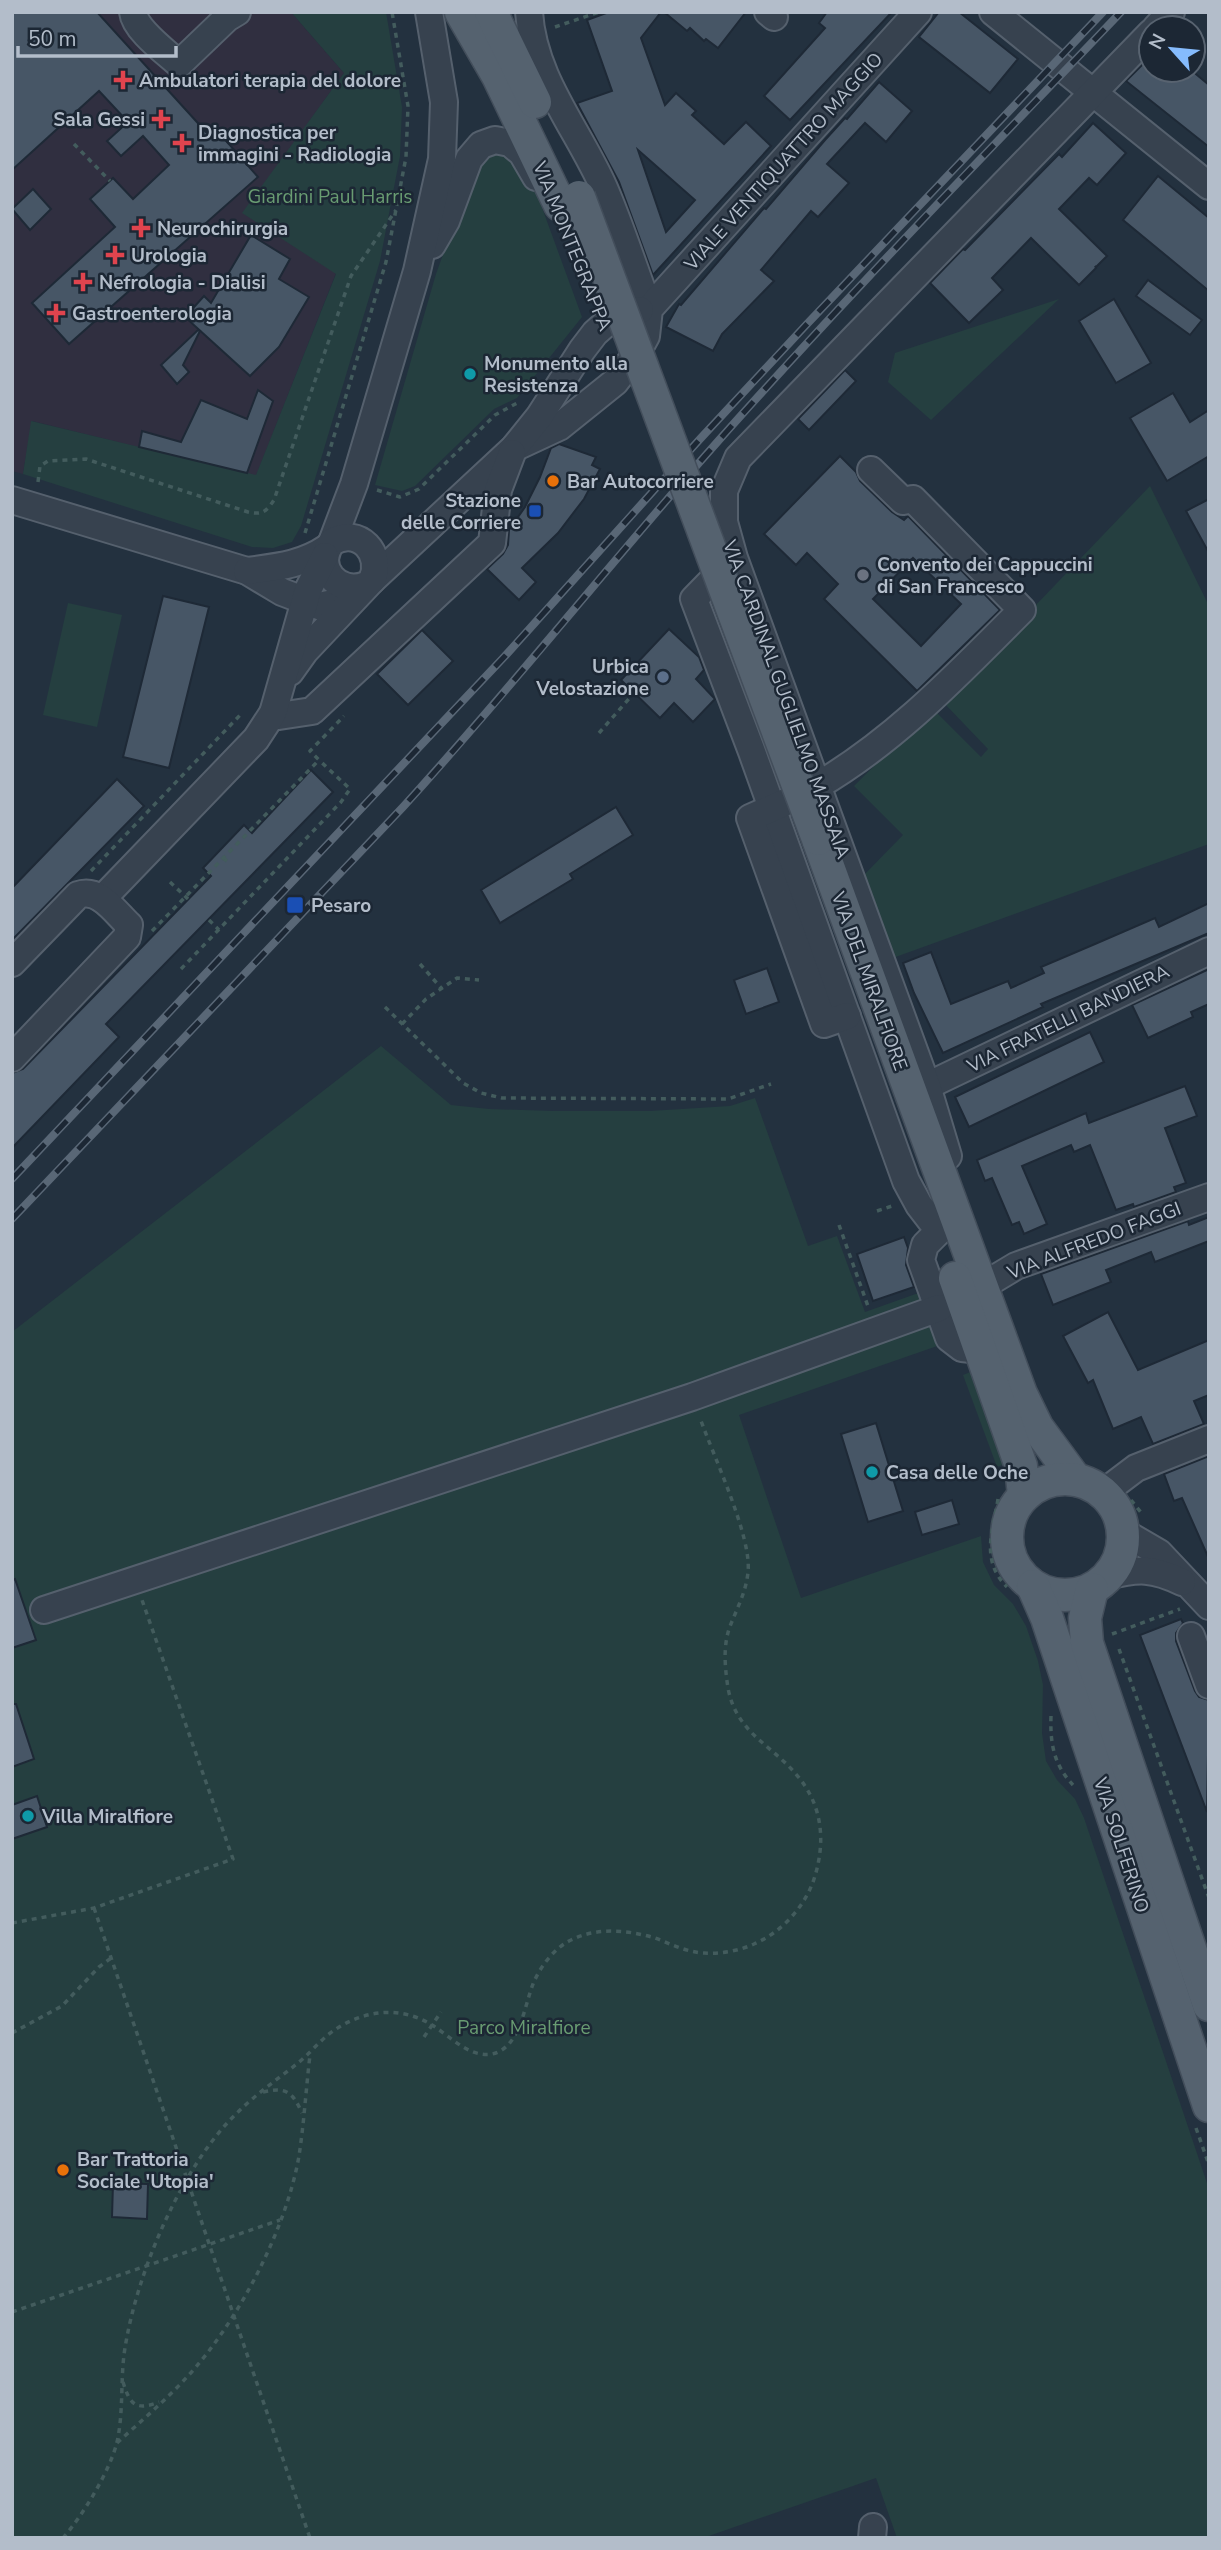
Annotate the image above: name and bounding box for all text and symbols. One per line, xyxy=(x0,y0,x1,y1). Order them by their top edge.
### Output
scale bar xyxy=(18,14,175,58)
north arrow xyxy=(1137,14,1207,84)
text: 50 m xyxy=(28,25,77,53)
text: N xyxy=(1143,29,1173,54)
street label: VIALE VENTIQUATTRO MAGGIO xyxy=(678,47,889,277)
place label: Ambulatori terapia del dolore xyxy=(139,68,401,94)
marker: Ambulatori terapia del dolore xyxy=(113,70,133,90)
place label: Sala Gessi xyxy=(53,107,145,133)
marker: Sala Gessi xyxy=(151,109,171,129)
place label: Diagnostica per immagini - Radiologia xyxy=(198,120,392,168)
marker: Diagnostica per immagini - Radiologia xyxy=(172,133,192,153)
street label: VIA MONTEGRAPPA xyxy=(526,157,618,335)
park label: Giardini Paul Harris xyxy=(247,184,413,210)
place label: Neurochirurgia xyxy=(157,216,288,242)
marker: Neurochirurgia xyxy=(131,218,151,238)
place label: Urologia xyxy=(131,243,207,269)
marker: Urologia xyxy=(105,245,125,265)
place label: Nefrologia - Dialisi xyxy=(99,270,266,296)
marker: Nefrologia - Dialisi xyxy=(73,272,93,292)
place label: Gastroenterologia xyxy=(72,301,232,327)
marker: Gastroenterologia xyxy=(46,303,66,323)
place label: Monumento alla Resistenza xyxy=(484,351,628,399)
marker: Monumento alla Resistenza xyxy=(462,366,478,382)
place label: Bar Autocorriere xyxy=(567,469,714,495)
marker: Bar Autocorriere xyxy=(545,473,561,489)
place label: Stazione delle Corriere xyxy=(401,488,521,536)
marker: Stazione delle Corriere xyxy=(527,503,543,519)
street label: VIA CARDINAL GUGLIELMO MASSAIA xyxy=(716,535,856,862)
place label: Convento dei Cappuccini di San Francesco xyxy=(877,552,1093,600)
marker: Convento dei Cappuccini di San Francesco xyxy=(855,567,871,583)
place label: Urbica Velostazione xyxy=(535,654,649,702)
marker: Urbica Velostazione xyxy=(655,669,671,685)
street label: VIA DEL MIRALFIORE xyxy=(824,887,914,1074)
place label: Pesaro xyxy=(311,893,371,919)
marker: Pesaro xyxy=(285,895,305,915)
street label: VIA FRATELLI BANDIERA xyxy=(962,959,1174,1080)
street label: VIA ALFREDO FAGGI xyxy=(1003,1196,1185,1286)
place label: Casa delle Oche xyxy=(886,1460,1028,1486)
marker: Casa delle Oche xyxy=(864,1464,880,1480)
street label: VIA SOLFERINO xyxy=(1087,1773,1155,1916)
place label: Villa Miralfiore xyxy=(41,1804,173,1830)
marker: Villa Miralfiore xyxy=(20,1808,36,1824)
park label: Parco Miralfiore xyxy=(457,2015,591,2041)
place label: Bar Trattoria Sociale 'Utopia' xyxy=(77,2147,214,2195)
marker: Bar Trattoria Sociale 'Utopia' xyxy=(55,2162,71,2178)

